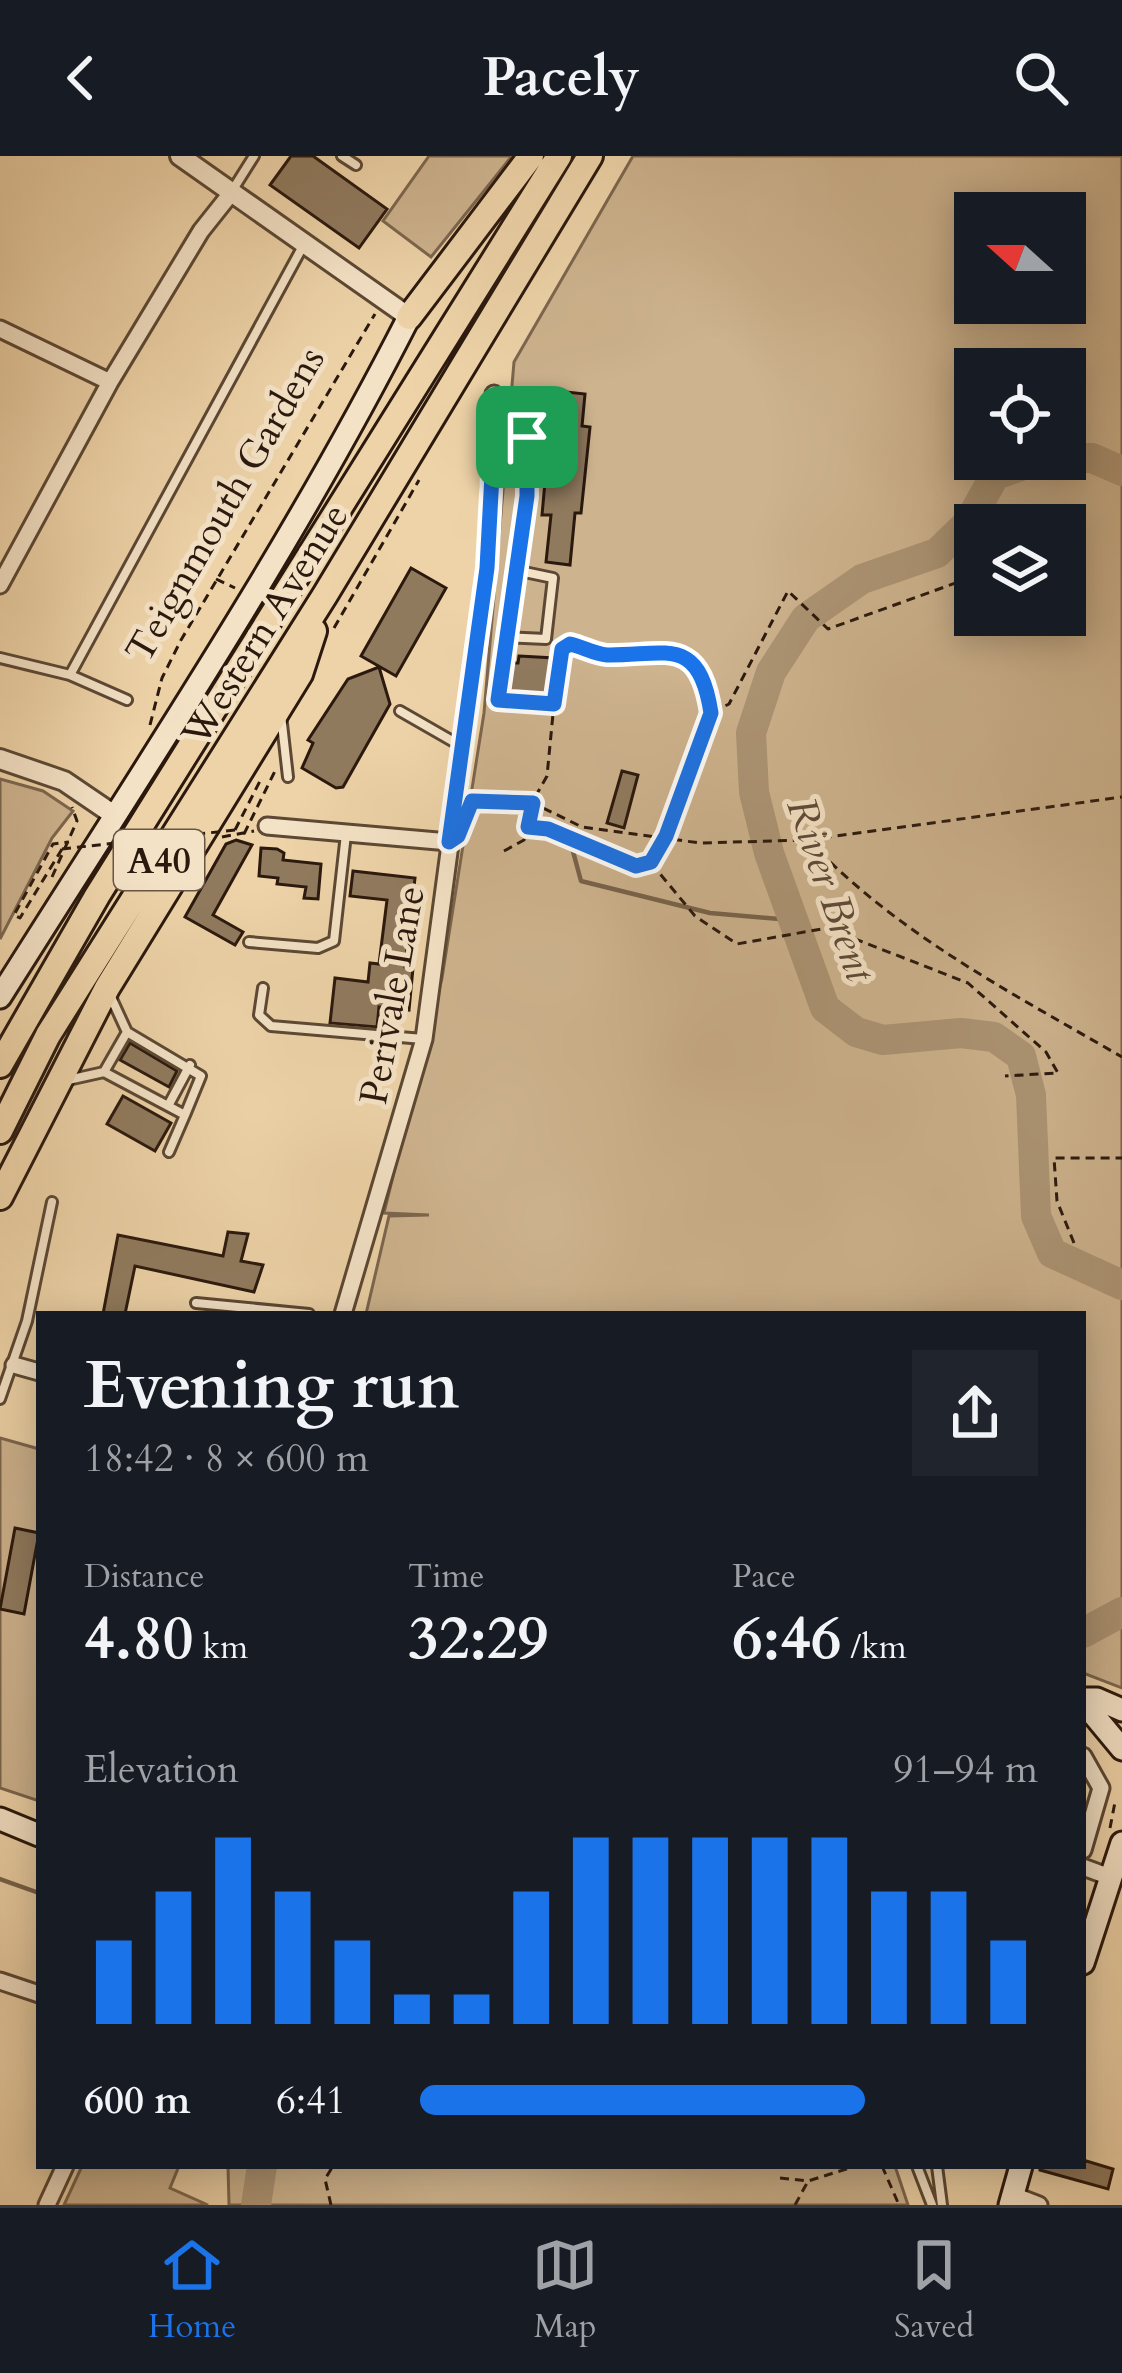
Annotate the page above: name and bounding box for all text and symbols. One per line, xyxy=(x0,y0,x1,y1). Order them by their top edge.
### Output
text: Pacely xyxy=(482,42,640,115)
icon: back xyxy=(48,45,114,111)
icon: search xyxy=(1008,45,1074,111)
north arrow xyxy=(954,192,1086,324)
map controls xyxy=(954,192,1086,636)
street label: Teignmouth Gardens xyxy=(113,337,337,672)
button: locate xyxy=(954,348,1086,480)
pin xyxy=(476,386,578,488)
icon: arrive xyxy=(494,404,560,470)
street label: Western Avenue xyxy=(169,493,361,757)
button: layers xyxy=(954,504,1086,636)
water label: River Brent xyxy=(773,790,889,990)
road number: A40 xyxy=(114,830,204,890)
street label: Perivale Lane xyxy=(347,882,438,1109)
text: Evening run xyxy=(84,1342,459,1431)
button: share xyxy=(912,1350,1038,1476)
text: 18:42 · 8 × 600 m xyxy=(84,1432,369,1485)
text: Distance xyxy=(84,1554,205,1599)
text: Time xyxy=(408,1554,484,1599)
text: Pace xyxy=(732,1554,796,1599)
text: 4.80 xyxy=(84,1599,194,1680)
text: 32:29 xyxy=(408,1599,548,1680)
text: 6:46 xyxy=(732,1599,842,1680)
text: km xyxy=(194,1625,248,1670)
text: /km xyxy=(842,1625,907,1670)
text: Elevation xyxy=(84,1743,239,1796)
text: 91–94 m xyxy=(893,1743,1038,1796)
text: 600 m xyxy=(84,2074,190,2127)
text: 6:41 xyxy=(276,2074,346,2127)
tab: Home xyxy=(148,2232,236,2349)
tab: Map xyxy=(532,2232,598,2349)
tab: Saved xyxy=(894,2232,974,2349)

